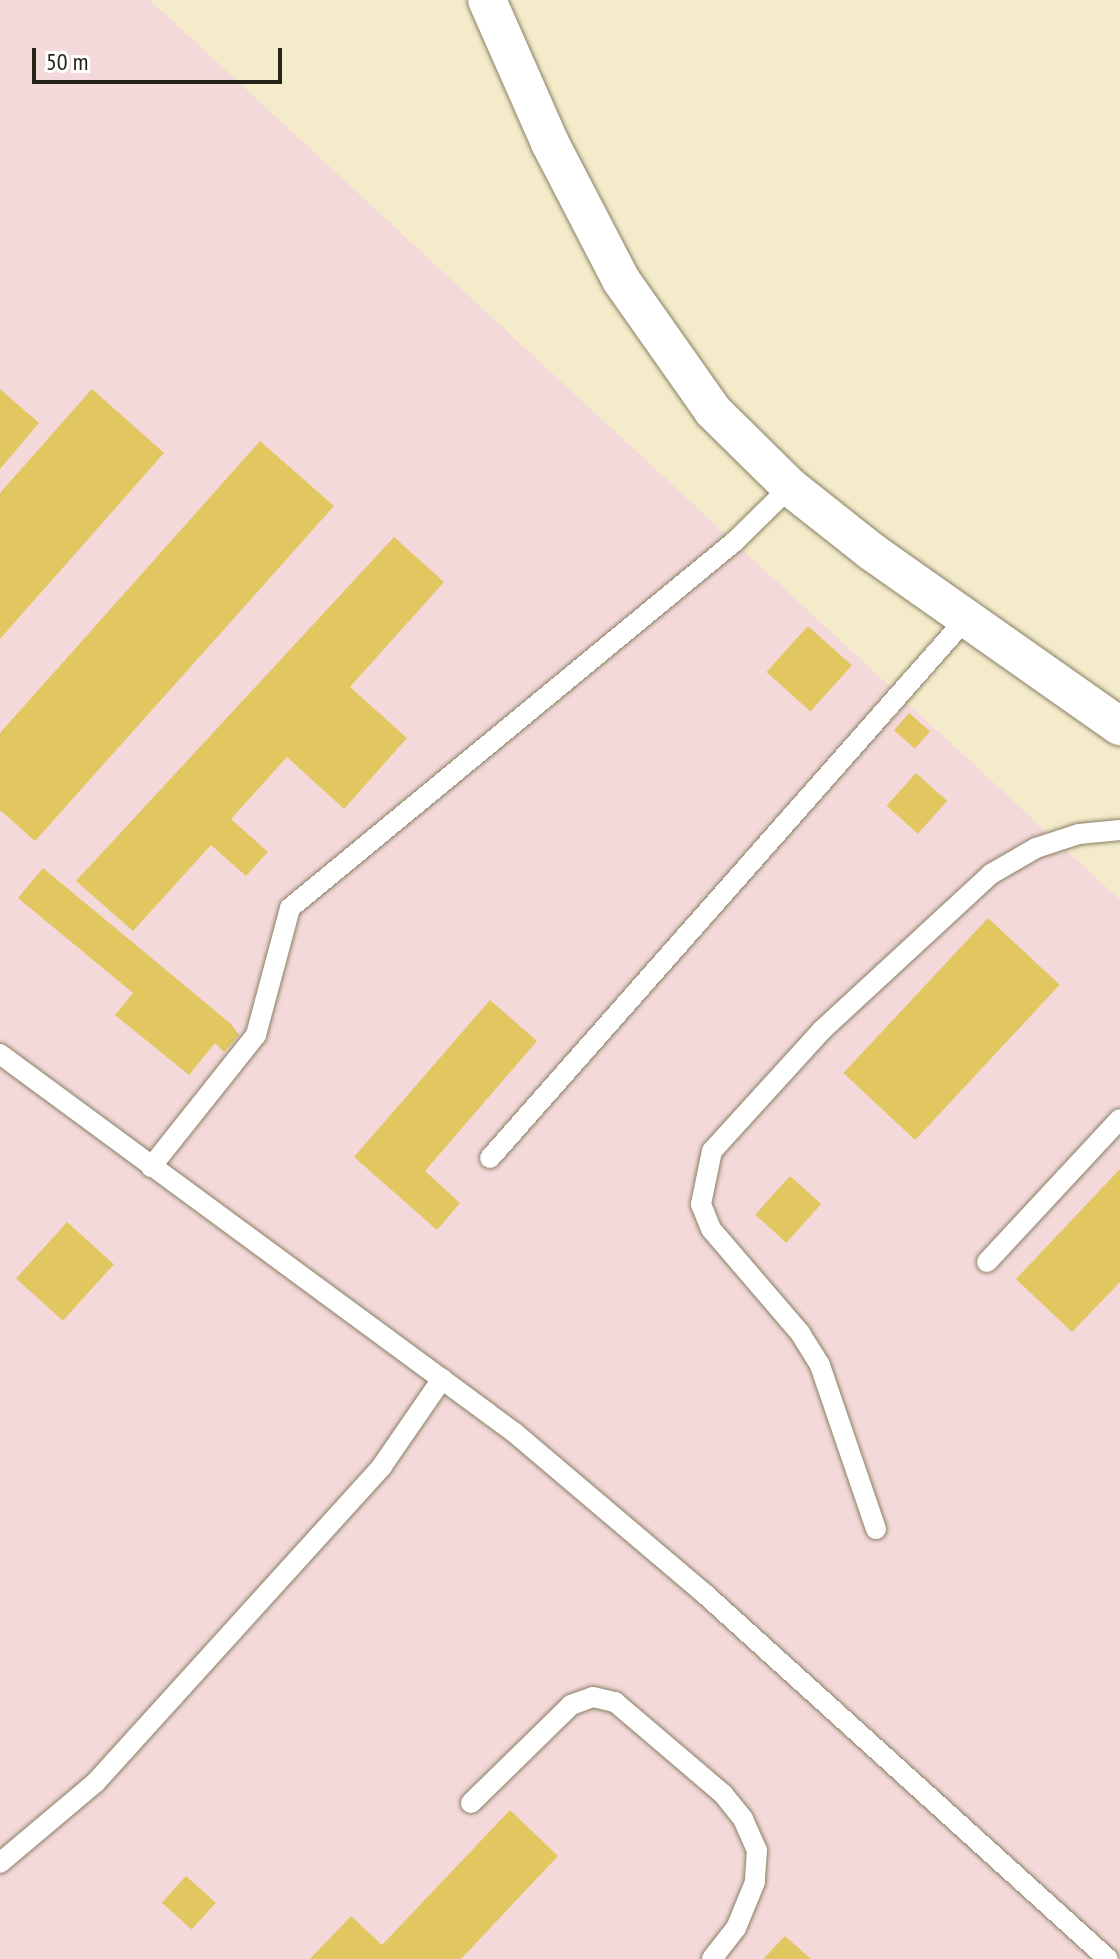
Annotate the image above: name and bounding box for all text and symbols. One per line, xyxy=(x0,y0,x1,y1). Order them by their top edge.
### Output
scale bar xyxy=(36,32,286,82)
text: 50 m xyxy=(46,46,88,77)

